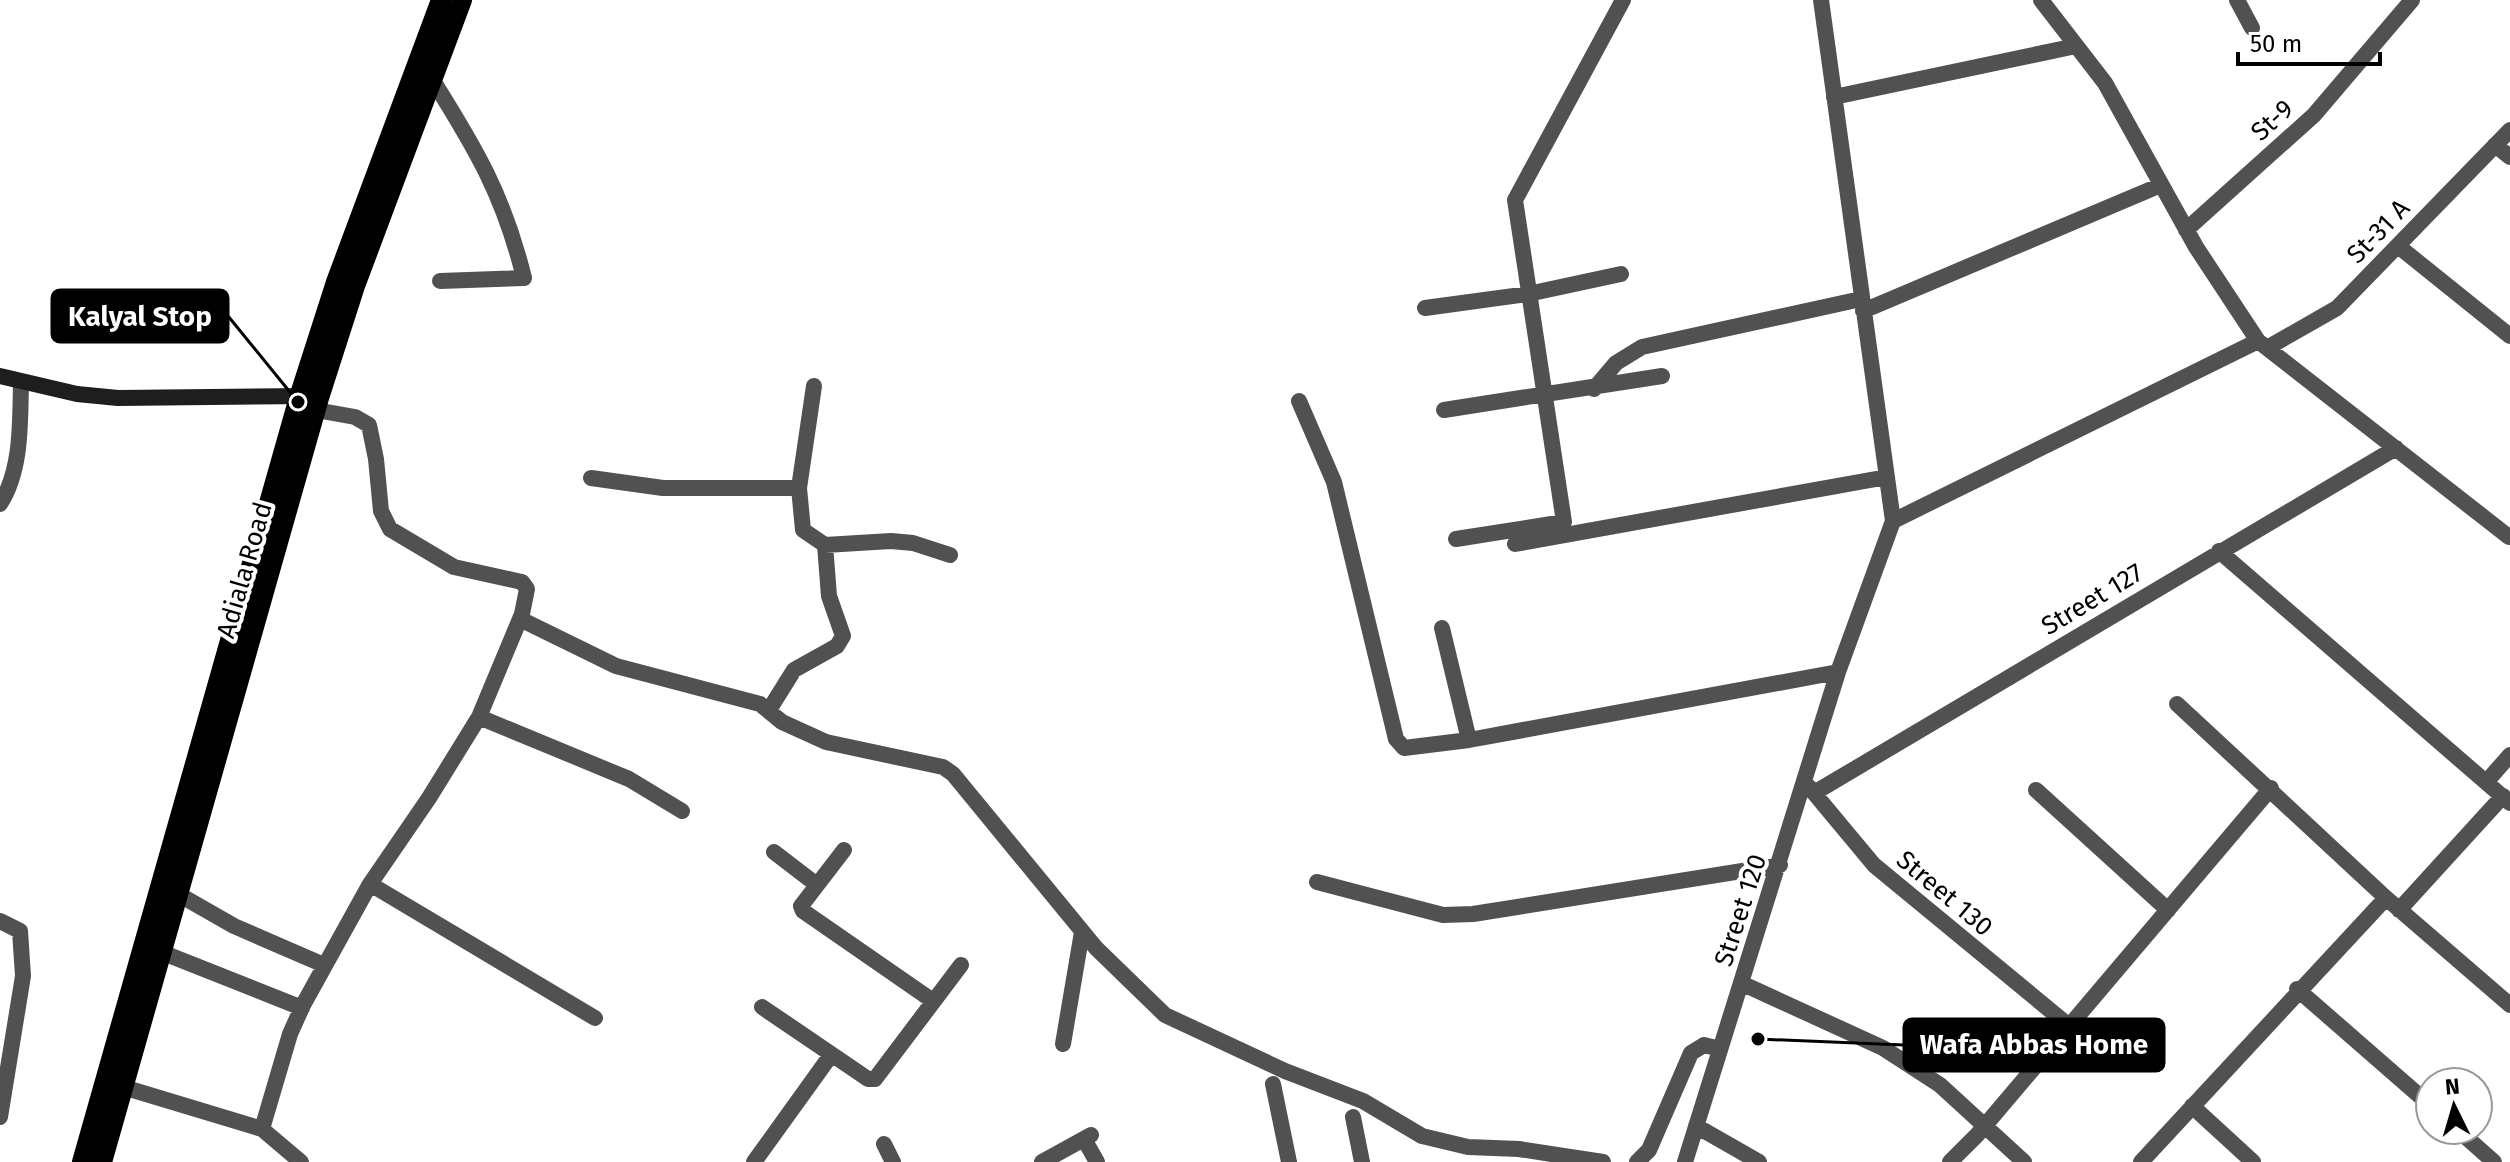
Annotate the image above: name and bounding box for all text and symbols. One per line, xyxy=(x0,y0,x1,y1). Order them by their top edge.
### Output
scale bar xyxy=(2238,16,2380,66)
text: 50 m xyxy=(2250,30,2302,58)
street label: St-9 xyxy=(2245,93,2300,147)
street label: St-31 A xyxy=(2341,193,2416,270)
callout: Kalyal Stop xyxy=(52,290,228,342)
text: Kalyal Stop xyxy=(68,300,212,333)
street label: Adiala Road xyxy=(210,499,279,642)
street label: Street 127 xyxy=(2036,557,2149,642)
street label: Street 130 xyxy=(1890,844,1999,943)
street label: Street 120 xyxy=(1708,850,1773,970)
callout: Wafa Abbas Home xyxy=(1904,1019,2164,1071)
text: Wafa Abbas Home xyxy=(1920,1028,2148,1061)
north arrow xyxy=(2414,1066,2494,1146)
text: N xyxy=(2444,1072,2461,1101)

